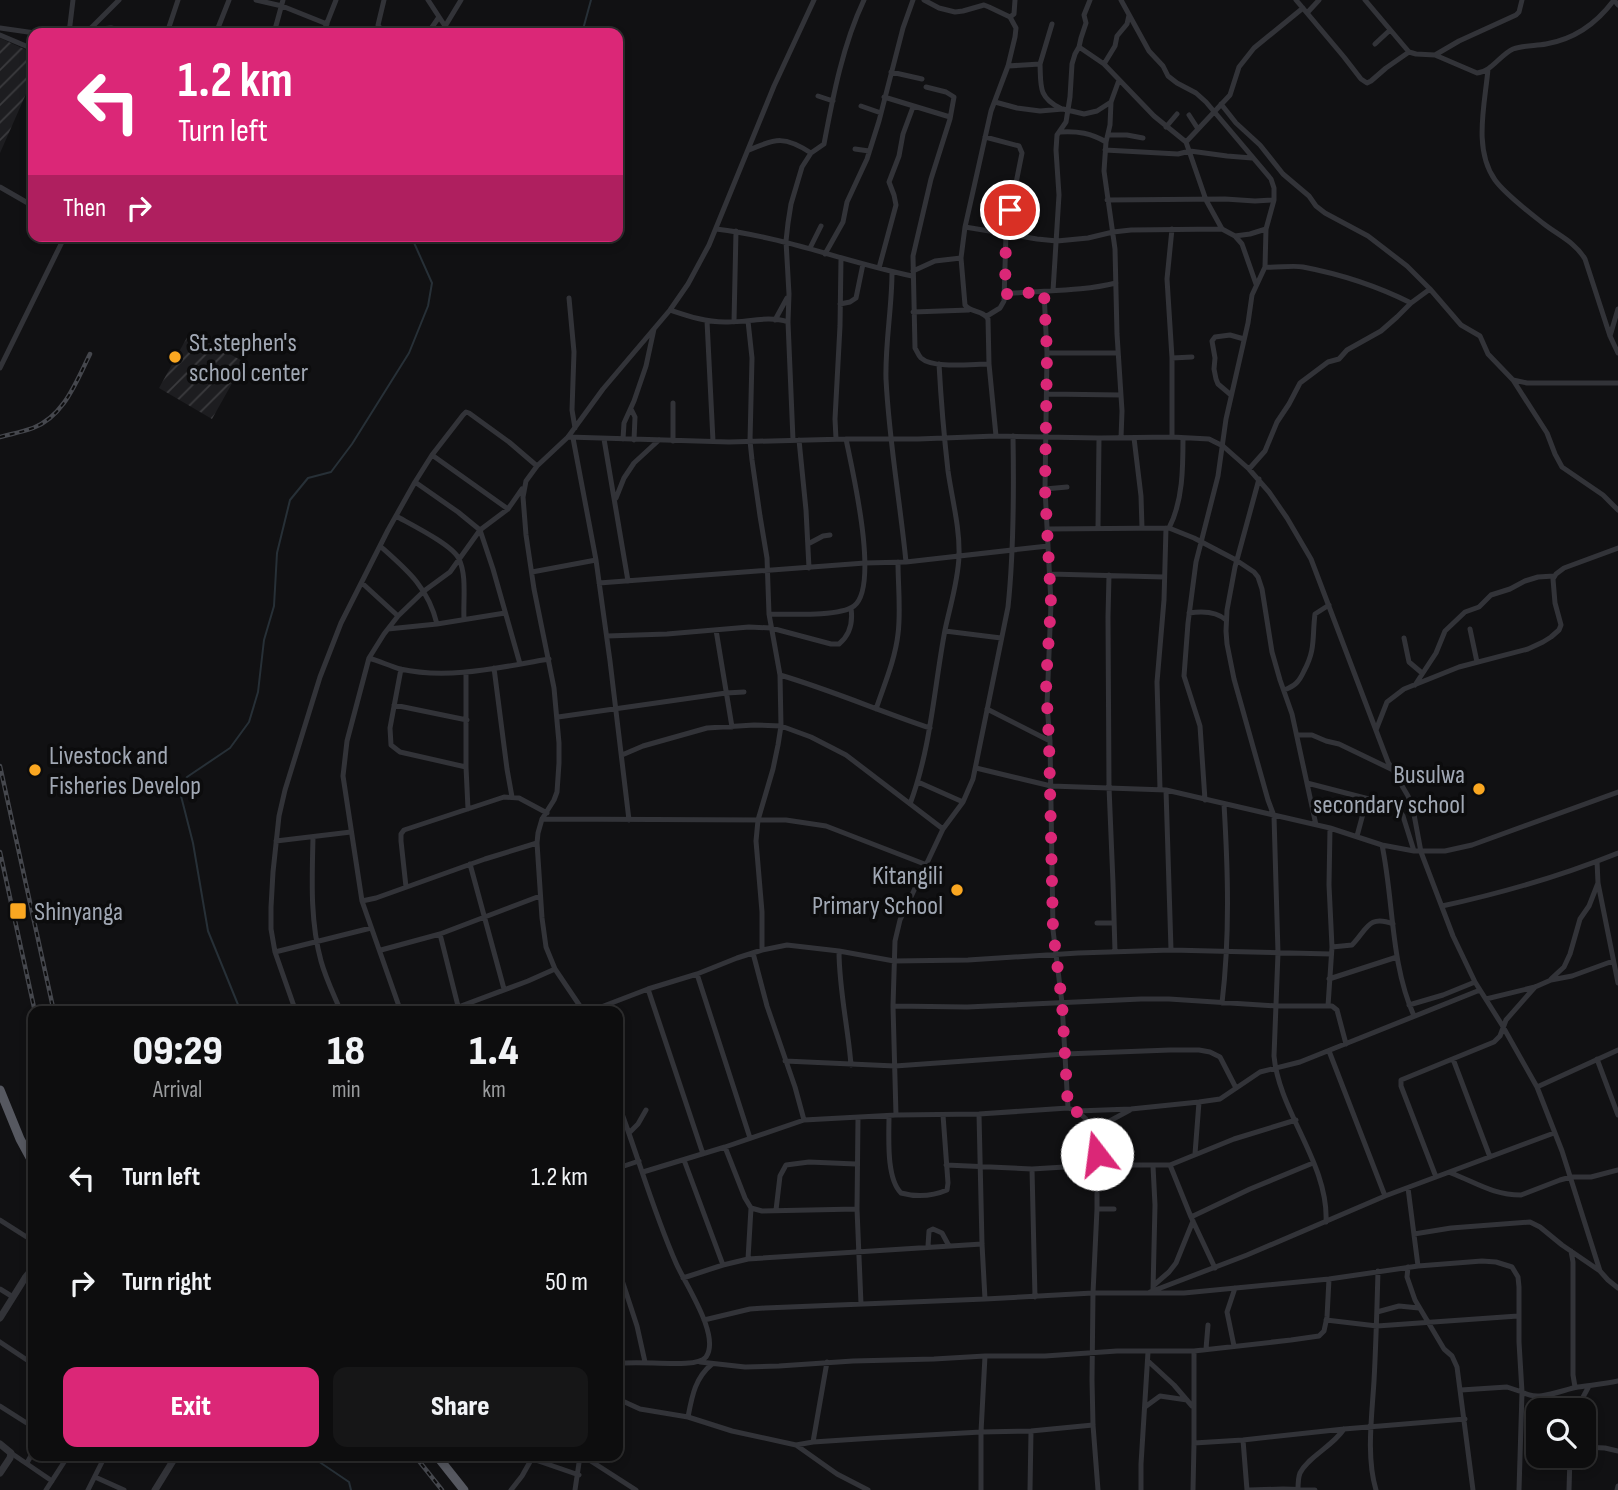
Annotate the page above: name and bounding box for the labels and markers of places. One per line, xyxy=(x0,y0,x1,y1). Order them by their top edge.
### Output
pin xyxy=(980,180,1040,240)
place label: St.stephen's school center xyxy=(189,328,309,389)
marker: St.stephen's school center xyxy=(167,349,183,365)
place label: Livestock and Fisheries Develop xyxy=(49,741,201,802)
place label: Busulwa secondary school xyxy=(1313,760,1465,821)
marker: Livestock and Fisheries Develop xyxy=(27,762,43,778)
marker: Busulwa secondary school xyxy=(1471,781,1487,797)
place label: Kitangili Primary School xyxy=(812,861,943,922)
marker: Kitangili Primary School xyxy=(949,882,965,898)
place label: Shinyanga xyxy=(34,897,123,928)
marker: Shinyanga xyxy=(8,901,28,921)

